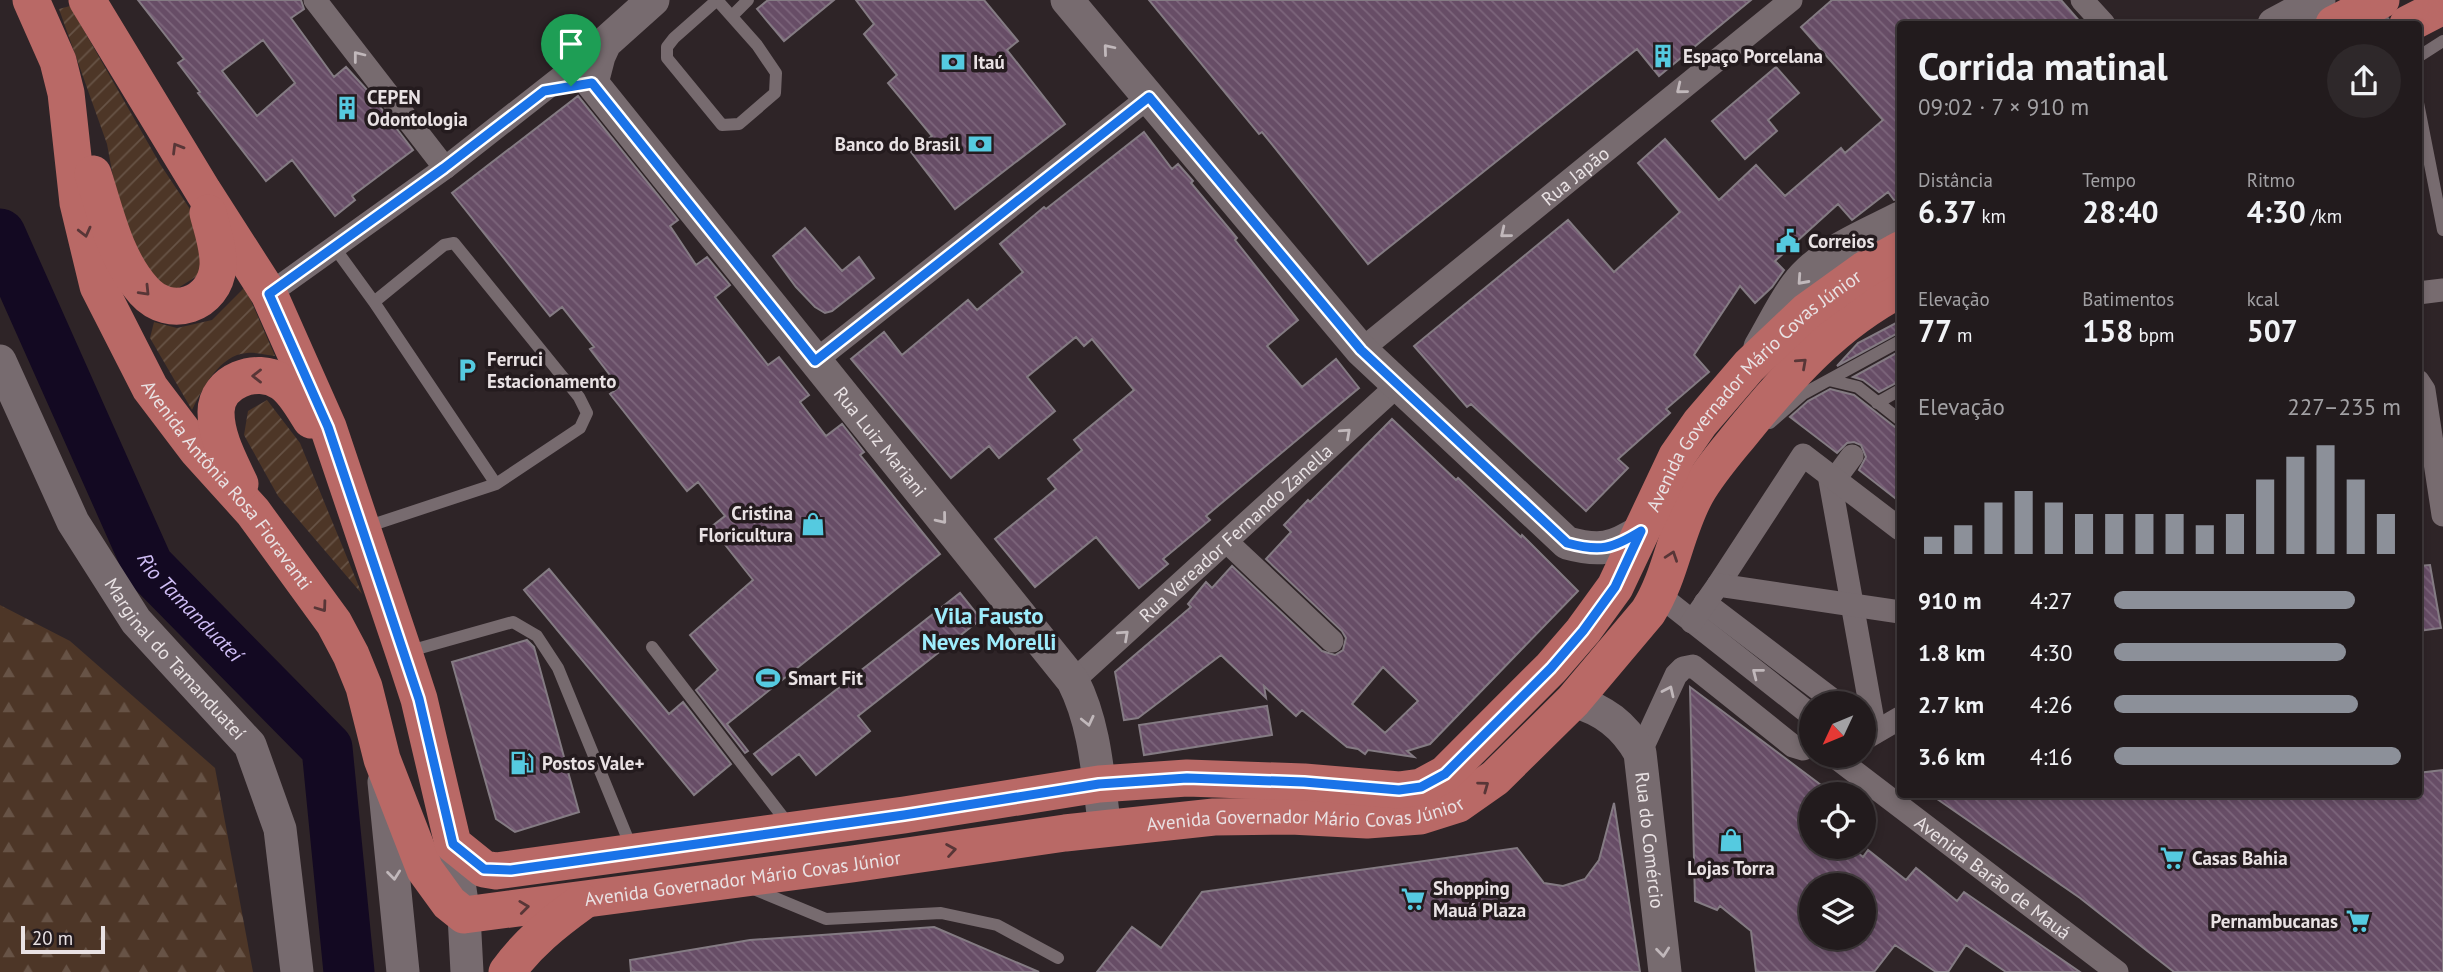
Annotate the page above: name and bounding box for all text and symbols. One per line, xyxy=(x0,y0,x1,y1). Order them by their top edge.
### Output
pin xyxy=(541,14,601,86)
icon: arrive xyxy=(552,25,590,63)
text: Corrida matinal xyxy=(1918,41,2168,90)
building icon: Espaço Porcelana xyxy=(1649,42,1677,70)
one-way arrow xyxy=(1104,44,1116,57)
place label: Espaço Porcelana xyxy=(1683,44,1823,68)
button: share xyxy=(2327,44,2401,118)
bank icon: Itaú xyxy=(939,48,967,76)
place label: Itaú xyxy=(973,50,1005,74)
one-way arrow xyxy=(354,51,367,63)
one-way arrow xyxy=(1677,81,1689,94)
place label: CEPEN Odontologia xyxy=(367,85,468,131)
text: 09:02 · 7 × 910 m xyxy=(1918,92,2089,121)
building icon: CEPEN Odontologia xyxy=(333,94,361,122)
bank icon: Banco do Brasil xyxy=(966,130,994,158)
place label: Banco do Brasil xyxy=(835,132,960,156)
street label: Rua Japão xyxy=(1536,141,1614,211)
one-way arrow xyxy=(172,142,185,155)
text: Distância xyxy=(1918,168,1993,192)
text: Tempo xyxy=(2082,168,2136,192)
text: Ritmo xyxy=(2247,168,2295,192)
text: 6.37 xyxy=(1918,192,1976,231)
text: 28:40 xyxy=(2082,192,2158,231)
text: 4:30 xyxy=(2247,192,2306,231)
text: km xyxy=(1976,204,2006,228)
text: /km xyxy=(2306,204,2342,228)
one-way arrow xyxy=(1500,225,1513,237)
one-way arrow xyxy=(76,226,91,238)
public building icon: Correios xyxy=(1774,227,1802,255)
place label: Correios xyxy=(1808,229,1874,253)
street label: Avenida Governador Mário Covas Júnior xyxy=(1640,264,1866,515)
one-way arrow xyxy=(1798,272,1810,285)
one-way arrow xyxy=(137,283,150,296)
text: Elevação xyxy=(1918,287,1990,311)
text: Batimentos xyxy=(2082,287,2174,311)
text: kcal xyxy=(2247,287,2279,311)
text: 77 xyxy=(1918,311,1952,350)
text: 158 xyxy=(2082,311,2133,350)
text: 507 xyxy=(2247,311,2298,350)
text: m xyxy=(1952,323,1973,347)
text: bpm xyxy=(2133,323,2174,347)
place label: Ferruci Estacionamento xyxy=(487,347,616,393)
parking icon: Ferruci Estacionamento xyxy=(453,356,481,384)
one-way arrow xyxy=(1794,359,1807,371)
one-way arrow xyxy=(251,369,262,384)
street label: Avenida Antônia Rosa Fioravanti xyxy=(136,376,318,594)
street label: Rua Luiz Mariani xyxy=(829,382,932,502)
text: Elevação xyxy=(1918,392,2005,421)
text: 227–235 m xyxy=(2287,392,2401,421)
one-way arrow xyxy=(1338,429,1351,441)
street label: Rua Vereador Fernando Zanella xyxy=(1134,439,1337,627)
place label: Cristina Floricultura xyxy=(699,501,793,547)
shop icon: Cristina Floricultura xyxy=(799,510,827,538)
one-way arrow xyxy=(933,511,946,523)
water label: Rio Tamanduateí xyxy=(131,549,251,669)
one-way arrow xyxy=(1664,551,1678,563)
street label: Marginal do Tamanduateí xyxy=(100,573,251,745)
text: 910 m xyxy=(1918,586,1981,615)
text: 4:27 xyxy=(2030,586,2073,615)
one-way arrow xyxy=(314,599,326,612)
district label: Vila Fausto Neves Morelli xyxy=(922,601,1056,656)
one-way arrow xyxy=(1116,631,1129,644)
text: 1.8 km xyxy=(1918,638,1985,667)
text: 4:30 xyxy=(2030,638,2073,667)
sports icon: Smart Fit xyxy=(754,664,782,692)
place label: Smart Fit xyxy=(788,666,863,690)
one-way arrow xyxy=(1753,668,1765,681)
one-way arrow xyxy=(1661,686,1675,698)
text: 2.7 km xyxy=(1918,690,1984,719)
text: 4:26 xyxy=(2030,690,2073,719)
north arrow xyxy=(1799,691,1876,768)
map controls xyxy=(1799,691,1876,950)
one-way arrow xyxy=(1080,715,1095,727)
text: 3.6 km xyxy=(1918,742,1985,771)
text: 4:16 xyxy=(2030,742,2073,771)
fuel station icon: Postos Vale+ xyxy=(508,749,536,777)
place label: Postos Vale+ xyxy=(542,751,644,775)
street label: Rua do Comércio xyxy=(1630,771,1670,910)
one-way arrow xyxy=(1476,782,1488,794)
button: locate xyxy=(1799,782,1876,859)
street label: Avenida Governador Mário Covas Júnior xyxy=(1145,791,1469,836)
street label: Avenida Barão de Mauá xyxy=(1910,810,2076,945)
shop icon: Lojas Torra xyxy=(1717,826,1745,854)
one-way arrow xyxy=(945,842,957,857)
supermarket icon: Casas Bahia xyxy=(2158,844,2186,872)
street label: Avenida Governador Mário Covas Júnior xyxy=(583,845,903,911)
place label: Casas Bahia xyxy=(2192,846,2288,870)
place label: Lojas Torra xyxy=(1687,856,1775,880)
one-way arrow xyxy=(386,869,401,881)
button: layers xyxy=(1799,873,1876,950)
place label: Shopping Mauá Plaza xyxy=(1433,876,1526,922)
supermarket icon: Shopping Mauá Plaza xyxy=(1399,885,1427,913)
one-way arrow xyxy=(519,900,530,915)
supermarket icon: Pernambucanas xyxy=(2344,907,2372,935)
place label: Pernambucanas xyxy=(2211,909,2338,933)
scale bar xyxy=(21,923,105,955)
text: 20 m xyxy=(32,926,73,950)
one-way arrow xyxy=(1655,947,1670,958)

